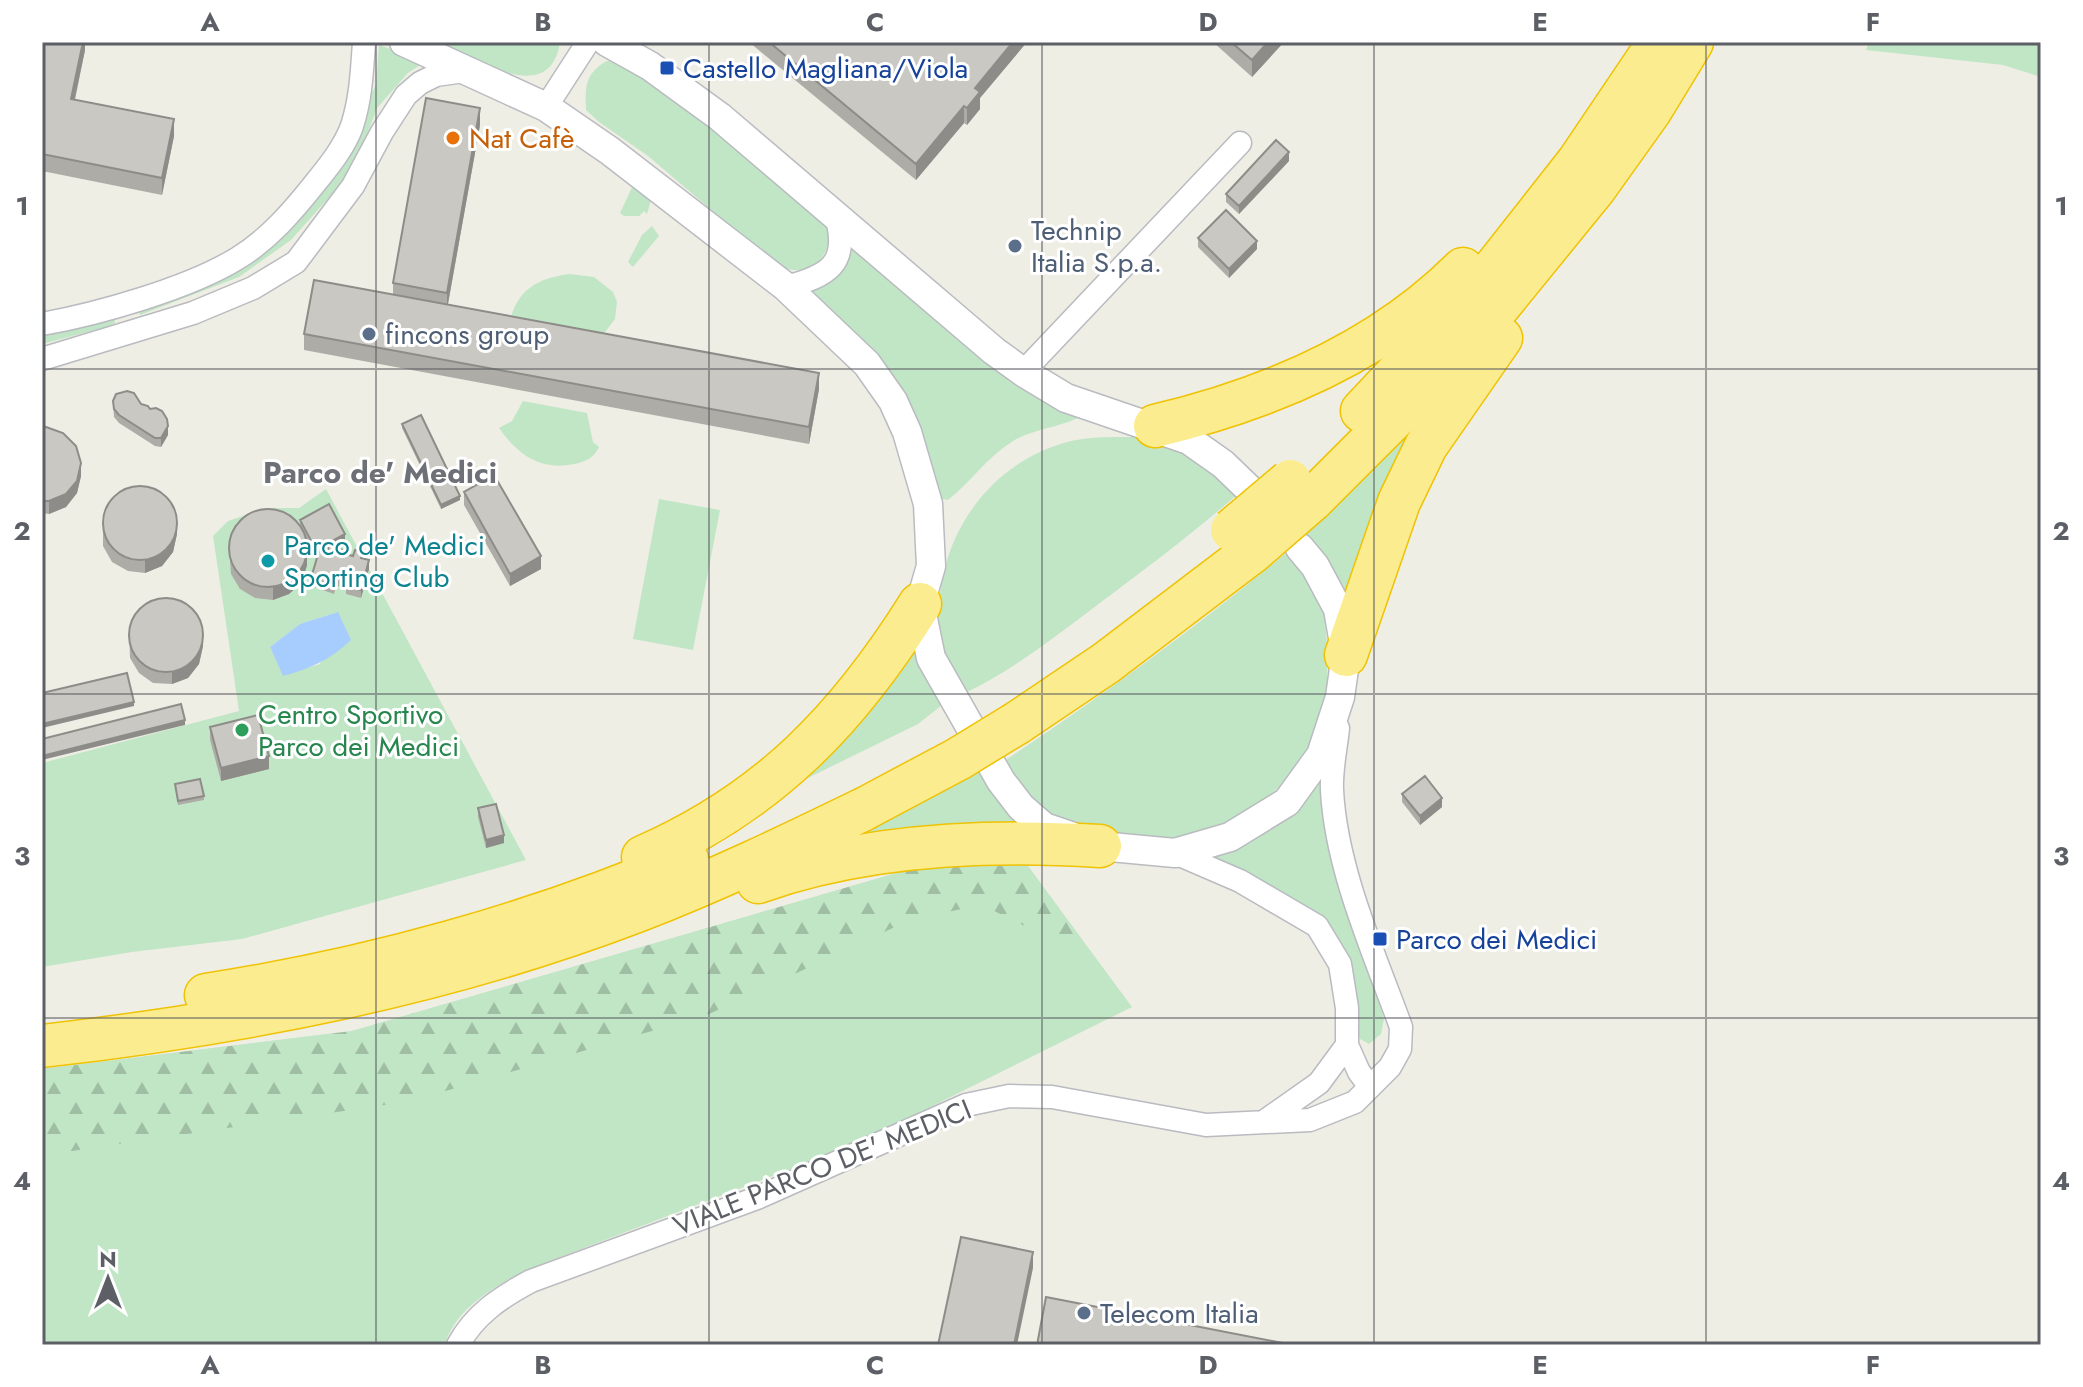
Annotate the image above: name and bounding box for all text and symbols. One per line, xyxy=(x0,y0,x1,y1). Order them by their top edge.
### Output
text: A xyxy=(199,3,220,41)
text: B xyxy=(534,3,552,41)
text: C xyxy=(866,3,884,41)
text: D xyxy=(1198,3,1218,41)
text: E xyxy=(1532,3,1548,41)
text: F xyxy=(1866,3,1880,41)
place label: Castello Magliana/Viola xyxy=(683,48,968,89)
marker: Castello Magliana/Viola xyxy=(658,59,676,77)
place label: Nat Cafè xyxy=(469,118,574,159)
marker: Nat Cafè xyxy=(444,129,462,147)
text: 1 xyxy=(15,187,29,225)
text: 1 xyxy=(2054,187,2068,225)
place label: Technip Italia S.p.a. xyxy=(1031,210,1162,283)
marker: Technip Italia S.p.a. xyxy=(1006,237,1024,255)
place label: fincons group xyxy=(385,314,549,355)
marker: fincons group xyxy=(360,325,378,343)
district label: Parco de' Medici xyxy=(263,451,497,494)
text: 2 xyxy=(13,512,31,550)
text: 2 xyxy=(2052,512,2070,550)
place label: Parco de' Medici Sporting Club xyxy=(284,525,485,598)
marker: Parco de' Medici Sporting Club xyxy=(259,552,277,570)
place label: Centro Sportivo Parco dei Medici xyxy=(258,694,459,767)
marker: Centro Sportivo Parco dei Medici xyxy=(233,721,251,739)
text: 3 xyxy=(14,837,30,875)
text: 3 xyxy=(2053,837,2069,875)
place label: Parco dei Medici xyxy=(1396,919,1597,960)
marker: Parco dei Medici xyxy=(1371,930,1389,948)
street label: VIALE PARCO DE' MEDICI xyxy=(667,1089,977,1246)
text: 4 xyxy=(13,1162,31,1200)
text: 4 xyxy=(2052,1162,2070,1200)
north arrow xyxy=(68,1239,148,1319)
text: N xyxy=(99,1243,117,1275)
place label: Telecom Italia xyxy=(1100,1293,1259,1334)
marker: Telecom Italia xyxy=(1075,1304,1093,1322)
text: A xyxy=(199,1346,220,1384)
text: B xyxy=(534,1346,552,1384)
text: C xyxy=(866,1346,884,1384)
text: D xyxy=(1198,1346,1218,1384)
text: E xyxy=(1532,1346,1548,1384)
text: F xyxy=(1866,1346,1880,1384)

